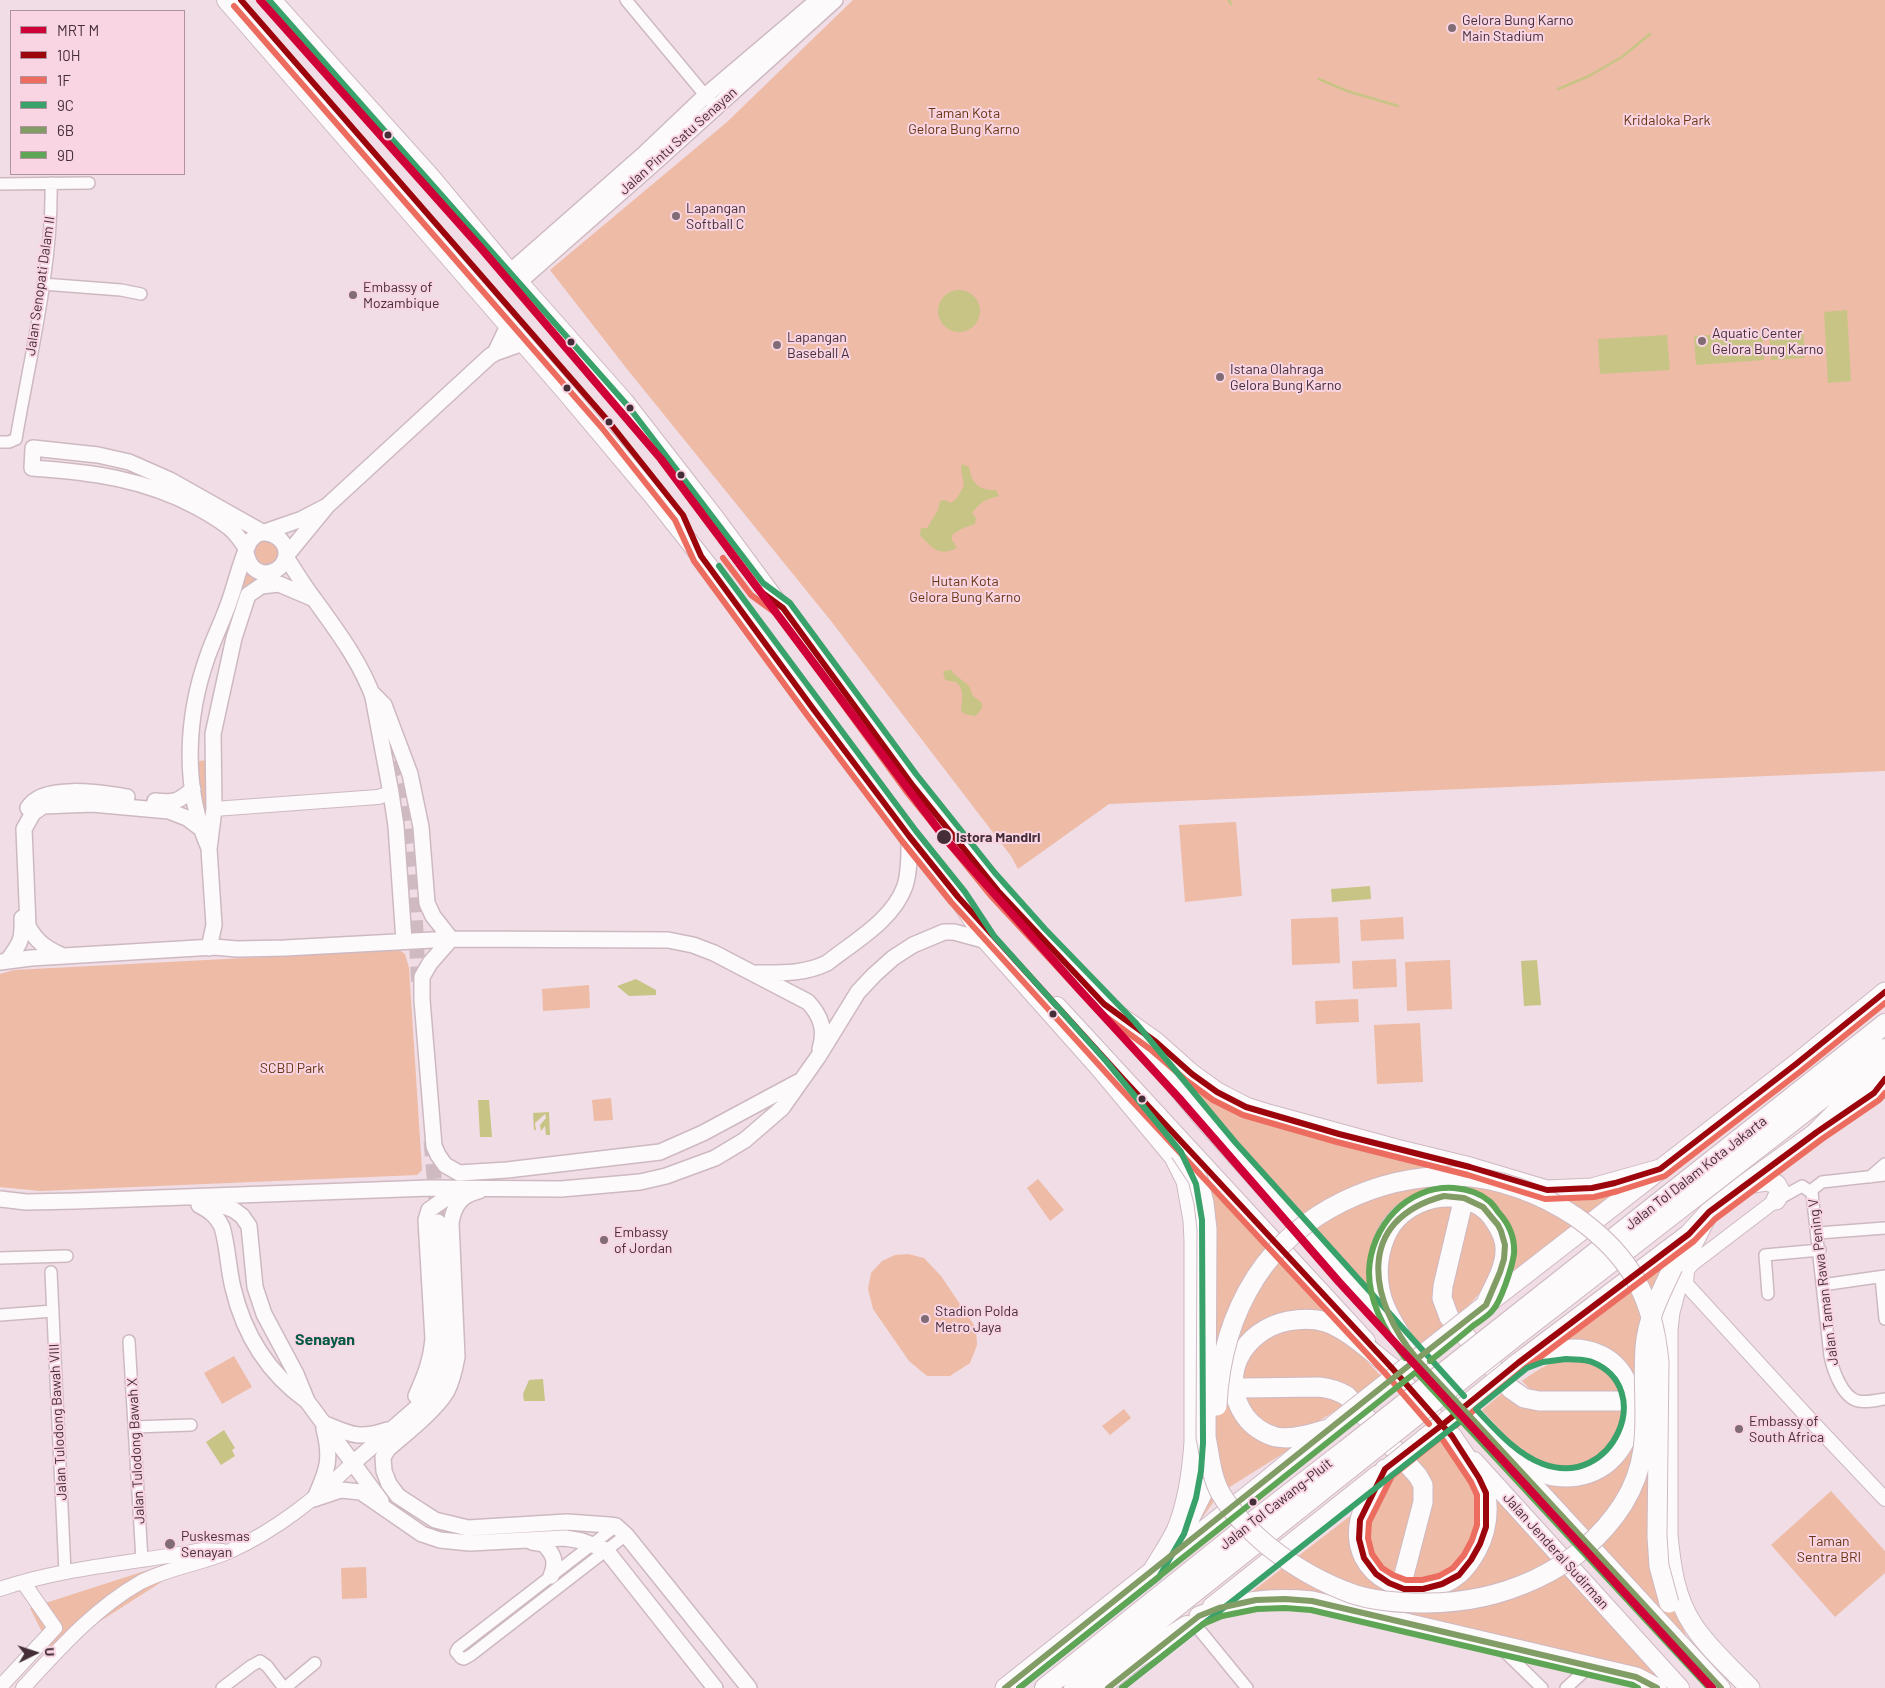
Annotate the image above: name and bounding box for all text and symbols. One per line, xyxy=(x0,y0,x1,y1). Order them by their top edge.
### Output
legend xyxy=(10,10,185,175)
place label: Gelora Bung Karno Main Stadium xyxy=(1462,12,1574,44)
text: MRT M xyxy=(57,21,99,39)
marker: Gelora Bung Karno Main Stadium xyxy=(1446,22,1458,34)
text: 10H xyxy=(57,46,81,64)
text: 1F xyxy=(57,71,71,89)
street label: Jalan Pintu Satu Senayan xyxy=(616,84,740,198)
text: 9C xyxy=(57,96,74,114)
park label: Taman Kota Gelora Bung Karno xyxy=(908,105,1020,138)
park label: Kridaloka Park xyxy=(1623,112,1711,128)
text: 6B xyxy=(57,121,74,139)
unlabelled marker xyxy=(383,130,393,140)
text: 9D xyxy=(57,146,74,164)
place label: Lapangan Softball C xyxy=(686,200,746,232)
marker: Lapangan Softball C xyxy=(670,210,682,222)
street label: Jalan Senopati Dalam II xyxy=(22,215,58,357)
place label: Embassy of Mozambique xyxy=(363,279,439,312)
marker: Embassy of Mozambique xyxy=(347,289,359,301)
place label: Aquatic Center Gelora Bung Karno xyxy=(1712,325,1824,358)
place label: Lapangan Baseball A xyxy=(787,329,850,362)
marker: Aquatic Center Gelora Bung Karno xyxy=(1696,335,1708,347)
unlabelled marker xyxy=(566,337,576,347)
marker: Lapangan Baseball A xyxy=(771,339,783,351)
place label: Istana Olahraga Gelora Bung Karno xyxy=(1230,361,1342,394)
marker: Istana Olahraga Gelora Bung Karno xyxy=(1214,371,1226,383)
unlabelled marker xyxy=(562,383,572,393)
unlabelled marker xyxy=(625,403,635,413)
unlabelled marker xyxy=(604,417,614,427)
unlabelled marker xyxy=(676,470,686,480)
park label: Hutan Kota Gelora Bung Karno xyxy=(909,573,1021,606)
marker: Istora Mandiri xyxy=(935,828,953,846)
place label: Istora Mandiri xyxy=(956,829,1041,845)
unlabelled marker xyxy=(1048,1009,1058,1019)
park label: SCBD Park xyxy=(260,1060,324,1076)
unlabelled marker xyxy=(1137,1094,1147,1104)
street label: Jalan Tol Dalam Kota Jakarta xyxy=(1622,1113,1770,1233)
street label: Jalan Taman Rawa Pening V xyxy=(1804,1198,1842,1366)
place label: Embassy of Jordan xyxy=(614,1224,672,1256)
marker: Embassy of Jordan xyxy=(598,1234,610,1246)
place label: Stadion Polda Metro Jaya xyxy=(935,1303,1018,1335)
marker: Stadion Polda Metro Jaya xyxy=(919,1313,931,1325)
district label: Senayan xyxy=(295,1330,355,1350)
street label: Jalan Tulodong Bawah VIII xyxy=(46,1343,70,1501)
street label: Jalan Tulodong Bawah X xyxy=(124,1378,148,1524)
place label: Embassy of South Africa xyxy=(1749,1413,1824,1445)
marker: Embassy of South Africa xyxy=(1733,1423,1745,1435)
street label: Jalan Tol Cawang–Pluit xyxy=(1216,1455,1336,1553)
street label: Jalan Jenderal Sudirman xyxy=(1499,1489,1613,1613)
unlabelled marker xyxy=(1248,1497,1258,1507)
place label: Puskesmas Senayan xyxy=(181,1528,250,1560)
park label: Taman Sentra BRI xyxy=(1797,1533,1861,1565)
marker: Puskesmas Senayan xyxy=(163,1537,177,1551)
north arrow xyxy=(10,1628,60,1678)
text: U xyxy=(42,1647,59,1657)

